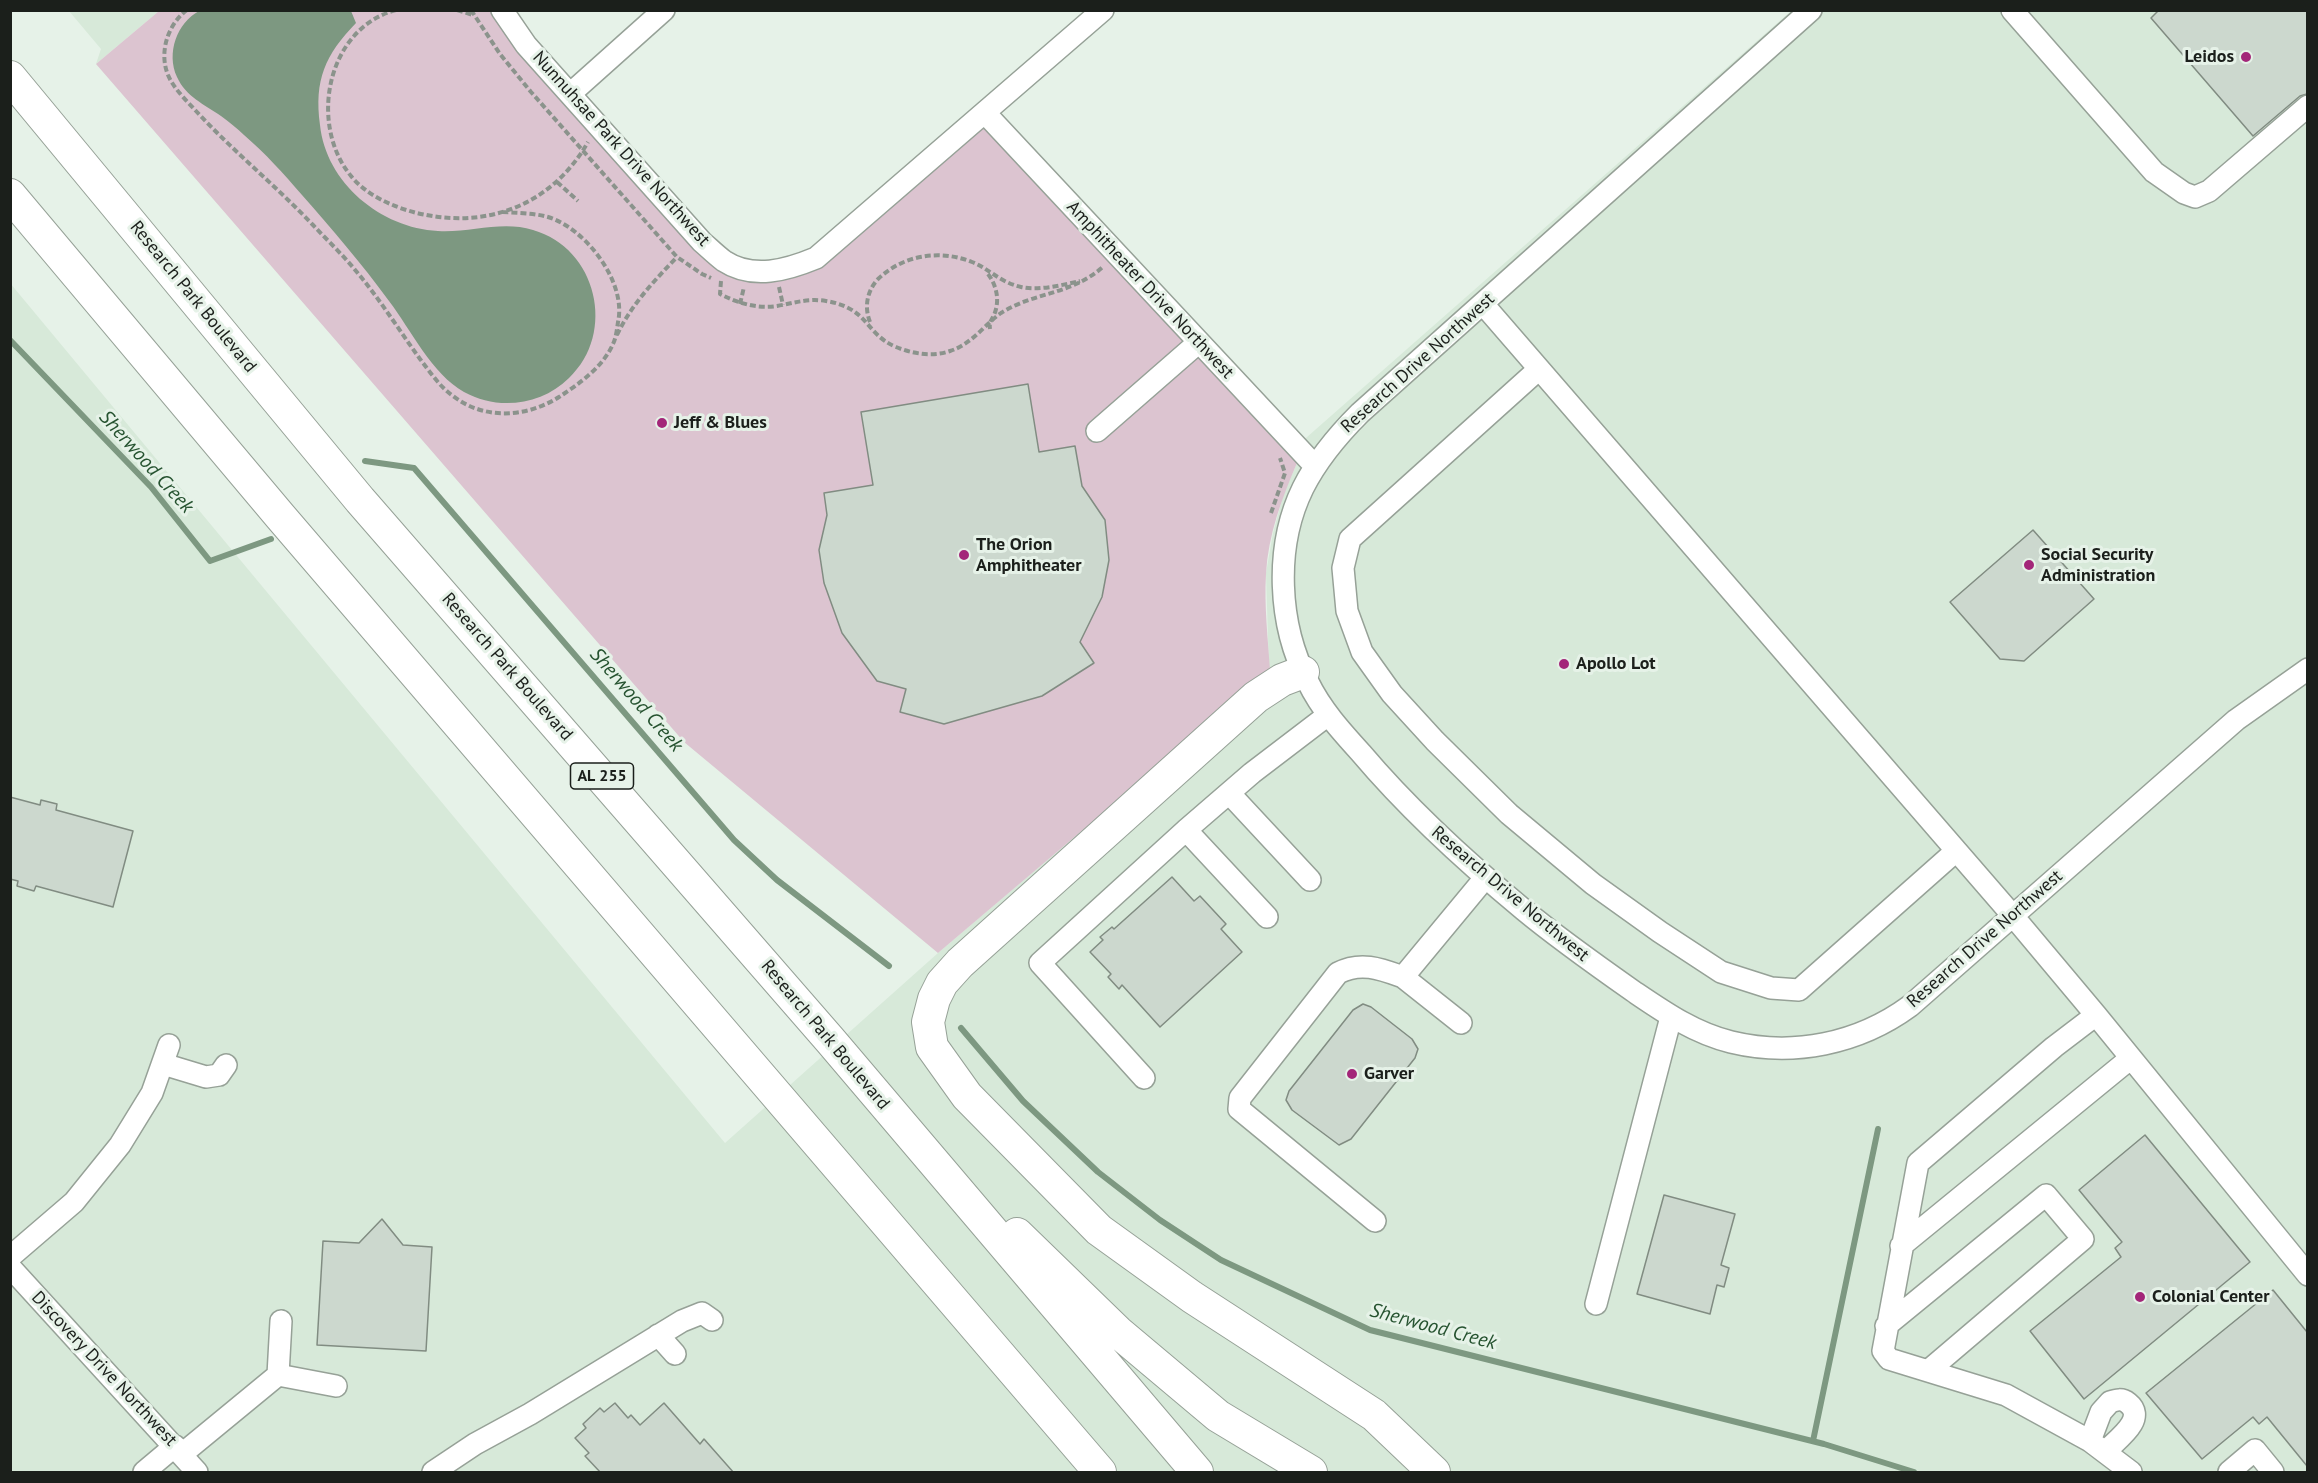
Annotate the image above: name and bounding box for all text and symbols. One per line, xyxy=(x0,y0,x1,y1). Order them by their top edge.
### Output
place label: Leidos xyxy=(2184,46,2234,68)
street label: Nunnuhsae Park Drive Northwest xyxy=(528,47,714,251)
marker: Leidos xyxy=(2239,50,2253,64)
street label: Amphitheater Drive Northwest xyxy=(1062,197,1238,383)
street label: Research Park Boulevard xyxy=(125,217,261,377)
street label: Research Drive Northwest xyxy=(1337,288,1499,438)
water label: Sherwood Creek xyxy=(94,406,198,518)
place label: Jeff & Blues xyxy=(674,412,767,434)
marker: Jeff & Blues xyxy=(655,416,669,430)
place label: The Orion Amphitheater xyxy=(976,534,1082,576)
place label: Social Security Administration xyxy=(2041,544,2155,586)
marker: The Orion Amphitheater xyxy=(957,548,971,562)
marker: Social Security Administration xyxy=(2022,558,2036,572)
street label: Research Park Boulevard xyxy=(437,589,577,745)
water label: Sherwood Creek xyxy=(584,643,688,757)
place label: Apollo Lot xyxy=(1576,653,1656,675)
marker: Apollo Lot xyxy=(1557,657,1571,671)
road number: AL 255 xyxy=(570,763,634,789)
street label: Research Drive Northwest xyxy=(1427,822,1593,966)
street label: Research Drive Northwest xyxy=(1903,866,2067,1012)
street label: Research Park Boulevard xyxy=(756,956,894,1114)
place label: Garver xyxy=(1364,1063,1414,1085)
marker: Garver xyxy=(1345,1067,1359,1081)
place label: Colonial Center xyxy=(2152,1286,2269,1308)
street label: Discovery Drive Northwest xyxy=(27,1287,181,1451)
marker: Colonial Center xyxy=(2133,1290,2147,1304)
water label: Sherwood Creek xyxy=(1367,1299,1499,1355)

